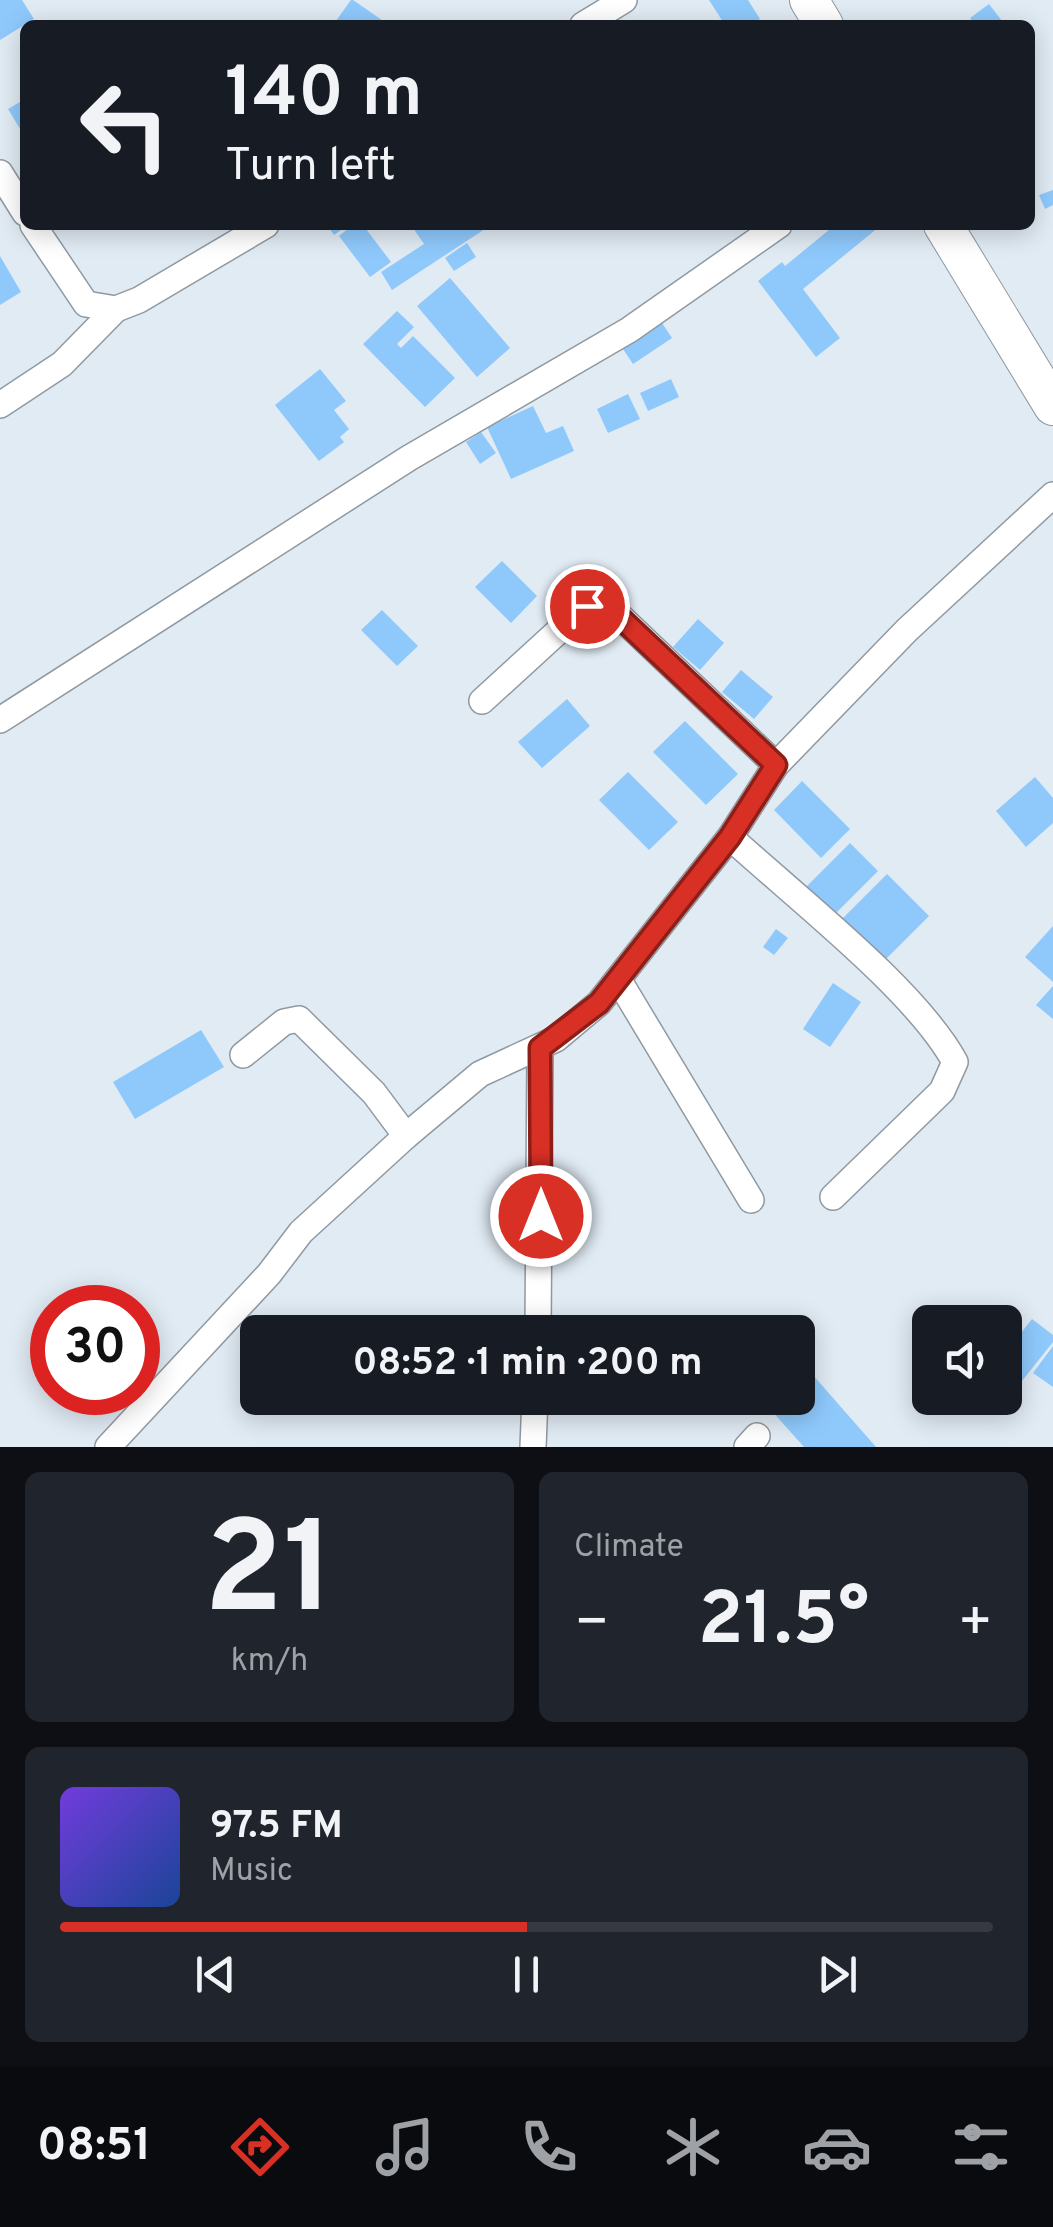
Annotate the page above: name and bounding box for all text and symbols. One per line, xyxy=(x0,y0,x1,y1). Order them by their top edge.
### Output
text: 140 m xyxy=(225,52,423,141)
icon: left xyxy=(60,60,190,190)
text: Turn left xyxy=(225,139,396,196)
pin xyxy=(545,564,630,649)
icon: arrive xyxy=(560,579,615,634)
position arrow xyxy=(489,1164,593,1268)
speed limit sign: 30 xyxy=(30,1285,160,1415)
map controls xyxy=(912,1305,1022,1415)
button: sound xyxy=(912,1305,1022,1415)
text: 08:52 · 1 min · 200 m xyxy=(353,1340,702,1389)
text: 21 xyxy=(204,1494,335,1659)
text: Climate xyxy=(574,1528,684,1568)
text: 21.5° xyxy=(698,1576,869,1671)
text: − xyxy=(574,1590,609,1660)
text: + xyxy=(958,1590,993,1660)
text: km/h xyxy=(231,1642,308,1682)
text: 97.5 FM xyxy=(210,1803,343,1852)
text: Music xyxy=(210,1852,293,1892)
icon: previous xyxy=(188,1947,243,2002)
icon: pause xyxy=(499,1947,554,2002)
icon: next xyxy=(810,1947,865,2002)
icon: directions xyxy=(225,2112,295,2182)
icon: music xyxy=(370,2112,440,2182)
icon: phone xyxy=(514,2112,584,2182)
icon: climate xyxy=(658,2112,728,2182)
icon: car xyxy=(802,2112,872,2182)
icon: filters xyxy=(946,2112,1016,2182)
text: 08:51 xyxy=(37,2119,151,2176)

